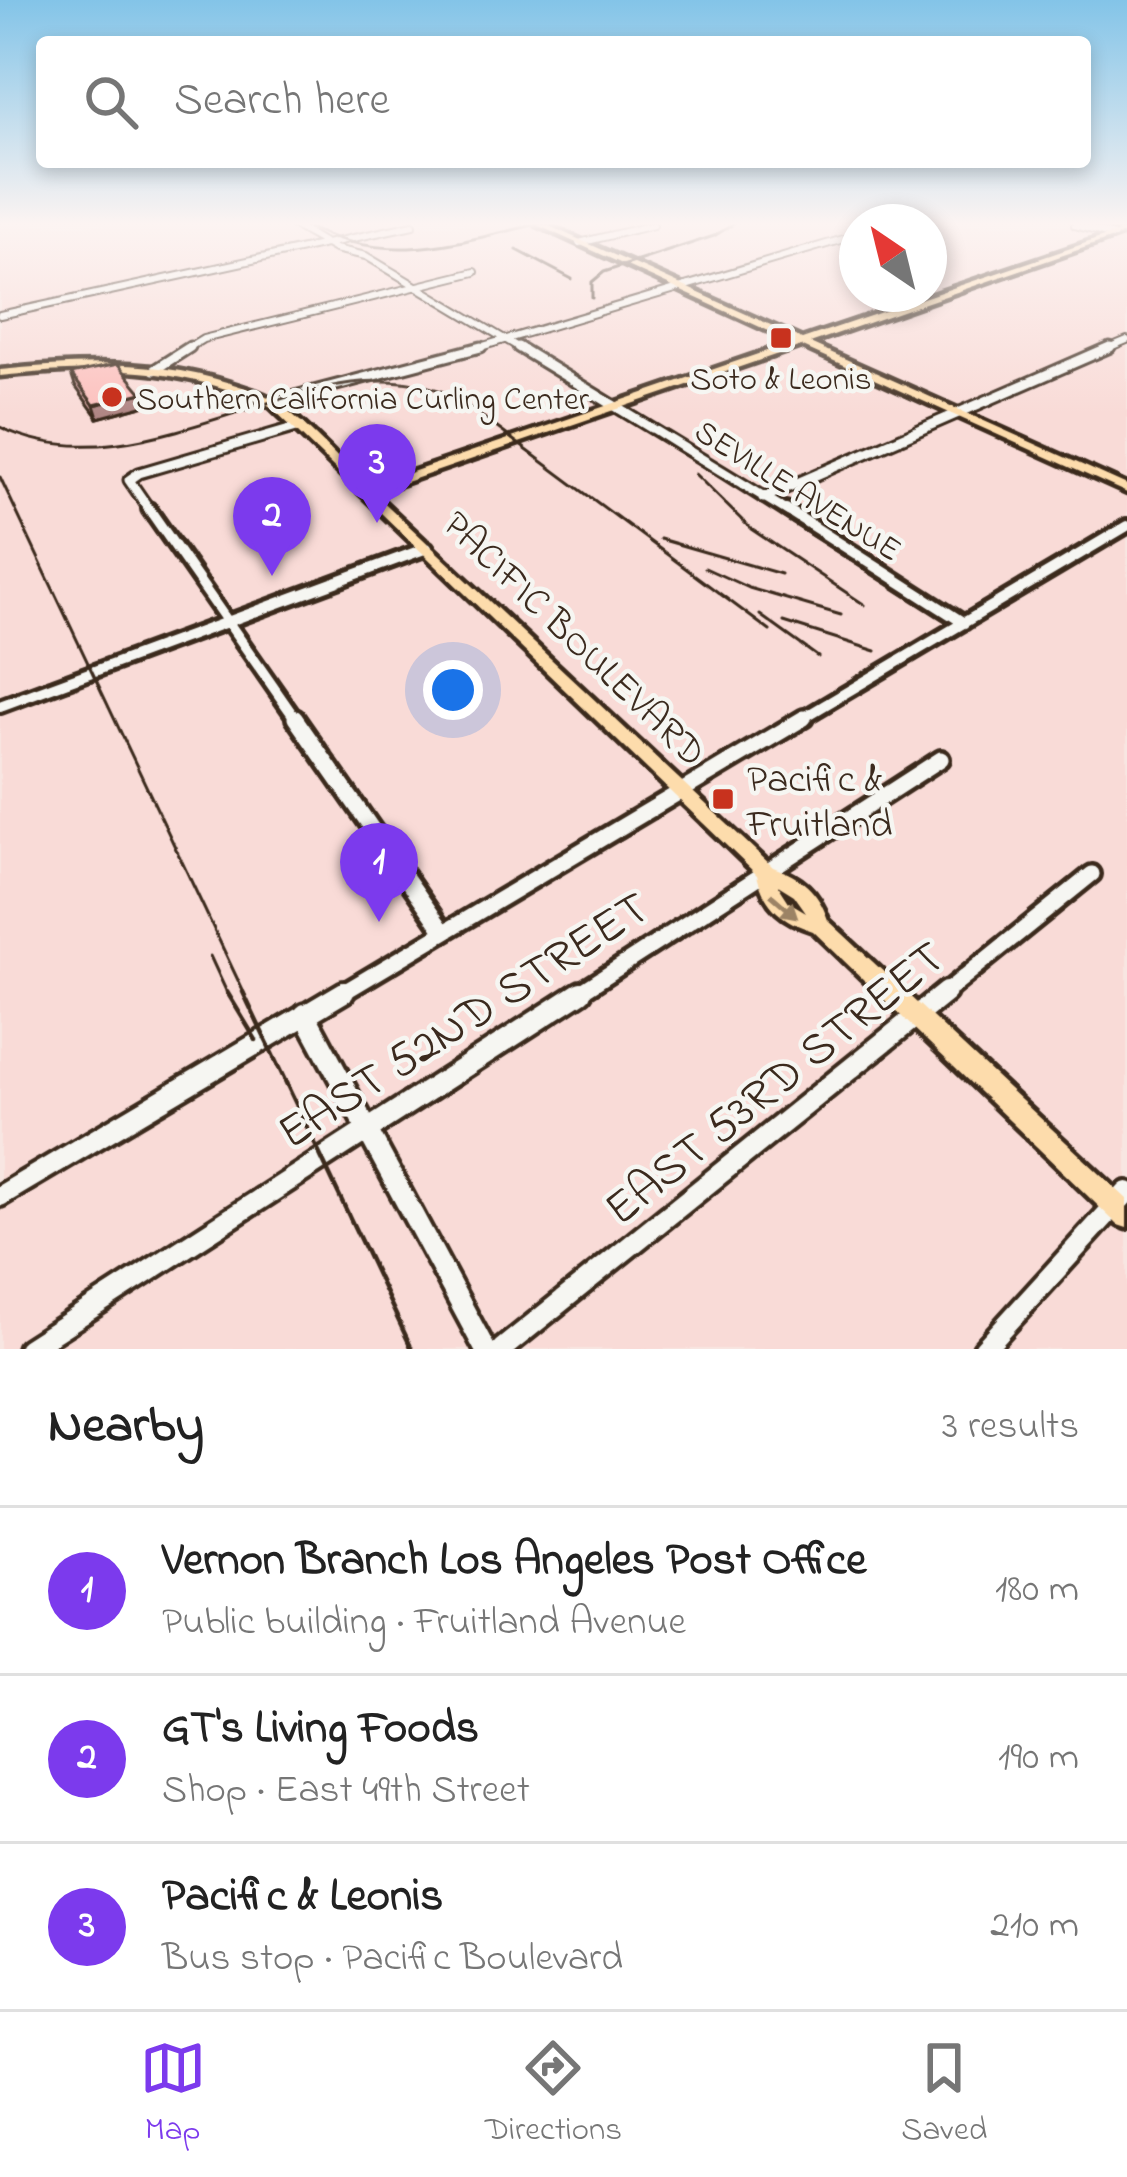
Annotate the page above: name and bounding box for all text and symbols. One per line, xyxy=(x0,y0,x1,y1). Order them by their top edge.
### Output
search box xyxy=(36,36,1091,168)
icon: search xyxy=(78,69,144,135)
text: Search here xyxy=(174,69,390,135)
north arrow xyxy=(839,204,947,312)
marker: Soto & Leonis xyxy=(768,325,794,351)
place label: Soto & Leonis xyxy=(690,357,872,405)
place label: Southern California Curling Center xyxy=(136,377,590,425)
marker: Southern California Curling Center xyxy=(99,384,125,410)
street label: SEVILLE AVENUE xyxy=(684,409,910,575)
pin: 3 xyxy=(338,424,416,523)
pin: 2 xyxy=(233,477,311,576)
street label: PACIFIC BOULEVARD xyxy=(428,499,718,781)
your location xyxy=(423,660,483,720)
place label: Pacific & Fruitland xyxy=(746,753,892,855)
marker: Pacific & Fruitland xyxy=(710,786,736,812)
pin: 1 xyxy=(340,823,418,922)
street label: EAST 52ND STREET xyxy=(265,876,664,1169)
one-way arrow xyxy=(768,893,798,919)
street label: EAST 53RD STREET xyxy=(591,925,962,1244)
text: Nearby xyxy=(48,1390,204,1465)
text: 3 results xyxy=(942,1399,1079,1456)
text: Vernon Branch Los Angeles Post Office xyxy=(162,1529,866,1595)
text: 1 xyxy=(81,1562,93,1619)
text: 180 m xyxy=(995,1562,1079,1619)
text: Public building · Fruitland Avenue xyxy=(162,1595,686,1652)
text: GT's Living Foods xyxy=(162,1697,479,1763)
text: 2 xyxy=(77,1730,97,1787)
text: 190 m xyxy=(998,1730,1079,1787)
text: Shop · East 49th Street xyxy=(162,1763,530,1820)
text: Pacific & Leonis xyxy=(162,1865,443,1931)
text: 3 xyxy=(79,1898,95,1955)
text: 210 m xyxy=(990,1898,1079,1955)
text: Bus stop · Pacific Boulevard xyxy=(162,1931,623,1988)
tab: Map xyxy=(140,2035,206,2155)
tab: Directions xyxy=(485,2035,622,2155)
tab: Saved xyxy=(901,2035,987,2155)

